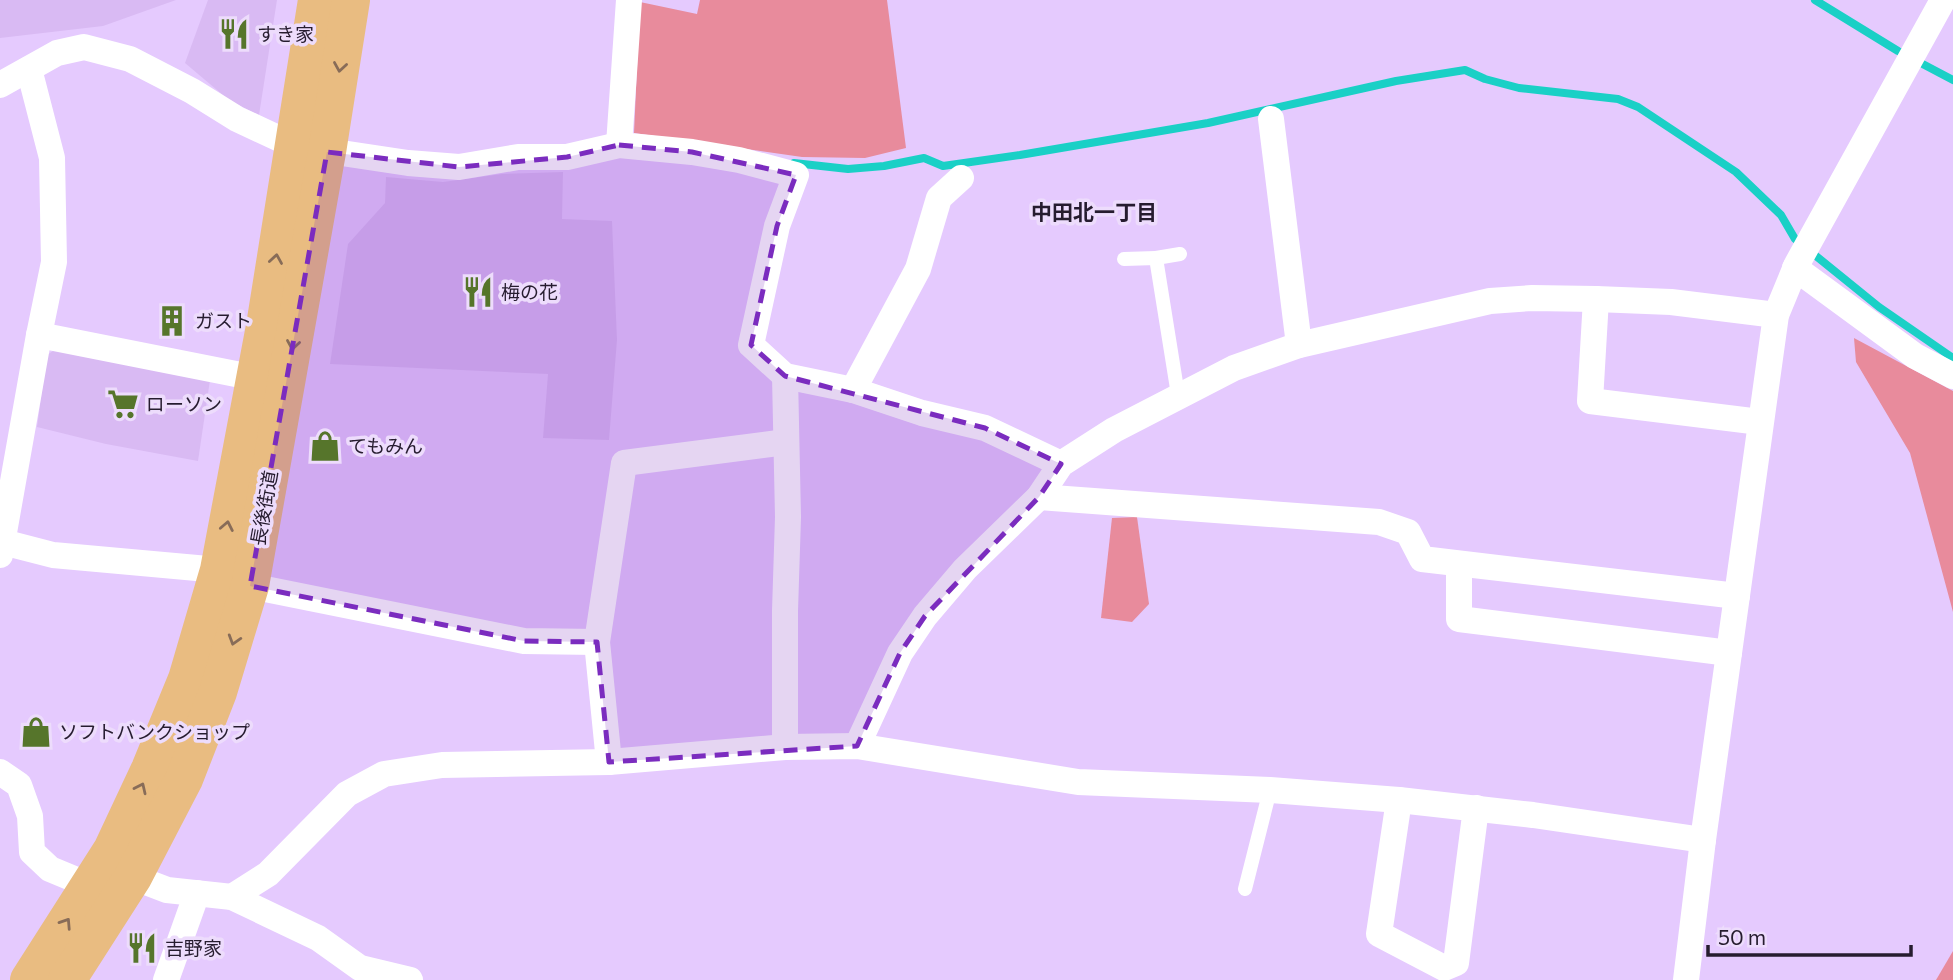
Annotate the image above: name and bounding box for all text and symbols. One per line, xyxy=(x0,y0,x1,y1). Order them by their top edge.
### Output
restaurant icon: すき家 xyxy=(217,17,251,51)
place label: すき家 xyxy=(257,22,314,45)
one-way arrow xyxy=(333,62,348,73)
district label: 中田北一丁目 xyxy=(1031,199,1157,224)
one-way arrow xyxy=(268,253,283,265)
restaurant icon: 梅の花 xyxy=(461,275,495,309)
place label: 梅の花 xyxy=(501,280,558,303)
building icon: ガスト xyxy=(155,304,189,338)
place label: ガスト xyxy=(195,309,252,332)
one-way arrow xyxy=(286,340,301,351)
supermarket icon: ローソン xyxy=(106,387,140,421)
place label: ローソン xyxy=(146,392,222,415)
shop icon: てもみん xyxy=(308,429,342,463)
place label: てもみん xyxy=(348,434,423,457)
street label: 長後街道 xyxy=(246,468,281,547)
one-way arrow xyxy=(219,520,234,532)
one-way arrow xyxy=(227,634,242,646)
shop icon: ソフトバンクショップ xyxy=(19,715,53,749)
place label: ソフトバンクショップ xyxy=(59,720,250,743)
one-way arrow xyxy=(133,783,147,795)
scale bar xyxy=(1708,914,1911,958)
one-way arrow xyxy=(58,918,71,931)
text: 50 m xyxy=(1718,924,1766,949)
restaurant icon: 吉野家 xyxy=(125,931,159,965)
place label: 吉野家 xyxy=(165,936,222,959)

